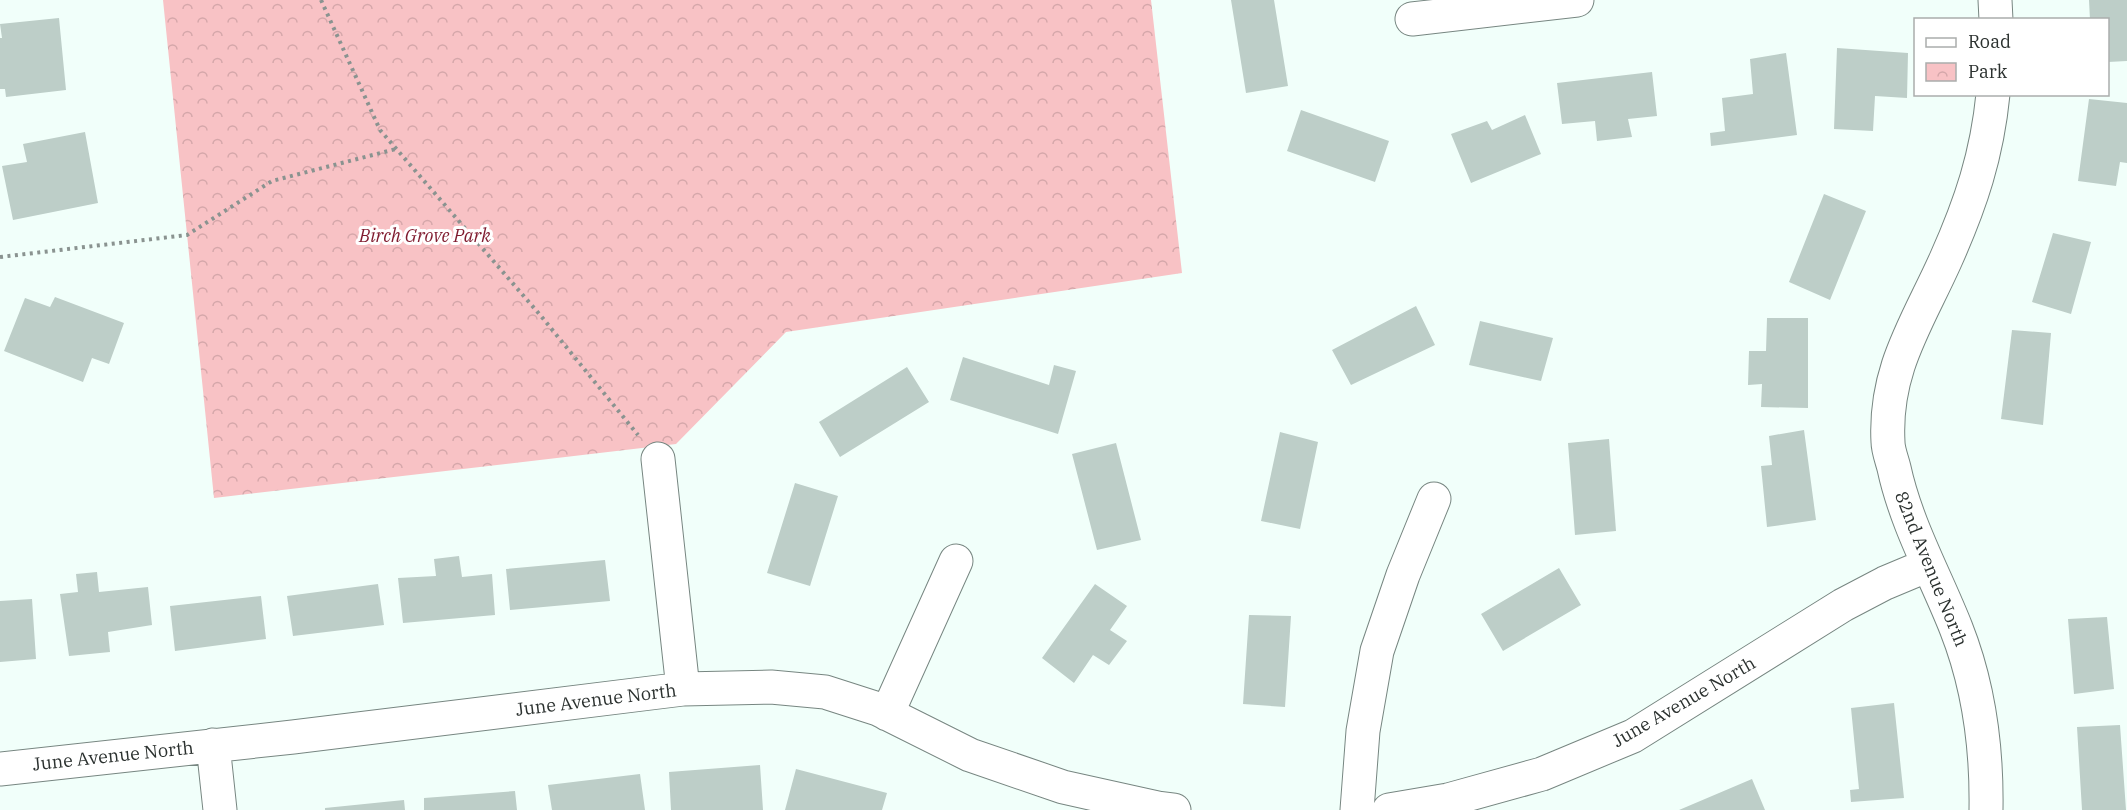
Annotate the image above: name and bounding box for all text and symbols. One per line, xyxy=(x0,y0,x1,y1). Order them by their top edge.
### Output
legend xyxy=(1914,18,2109,96)
text: Road xyxy=(1968,30,2011,53)
text: Park xyxy=(1968,60,2008,83)
park label: Birch Grove Park xyxy=(358,224,491,247)
street label: 82nd Avenue North xyxy=(1890,488,1973,650)
street label: June Avenue North xyxy=(1608,651,1760,752)
street label: June Avenue North xyxy=(514,678,678,721)
street label: June Avenue North xyxy=(31,736,195,775)

